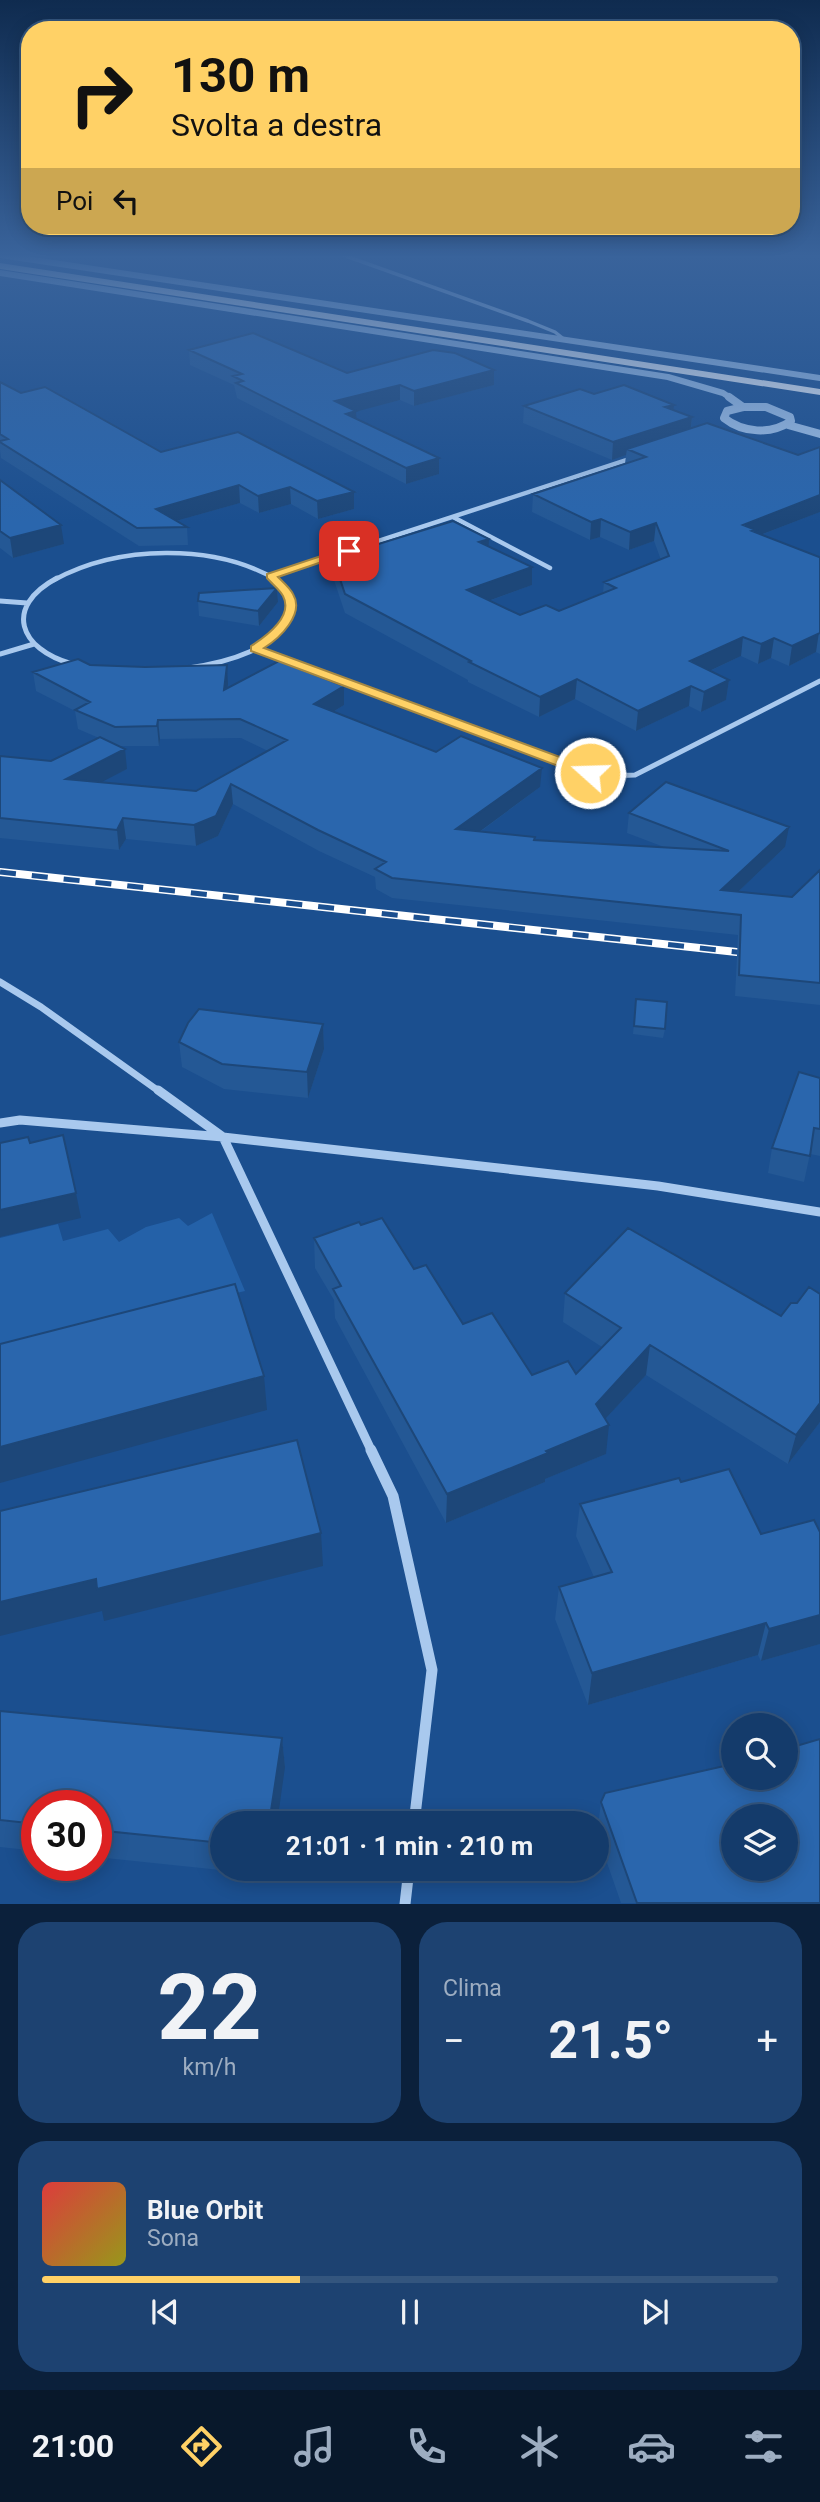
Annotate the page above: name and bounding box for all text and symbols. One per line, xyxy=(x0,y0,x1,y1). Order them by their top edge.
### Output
text: 130 m xyxy=(171,47,310,104)
icon: right xyxy=(56,49,147,140)
text: Svolta a destra xyxy=(171,106,382,144)
icon: left xyxy=(107,182,145,220)
text: Poi xyxy=(56,186,93,216)
pin xyxy=(319,521,379,581)
icon: arrive xyxy=(330,532,368,570)
position arrow xyxy=(553,736,627,810)
map controls xyxy=(721,1713,798,1881)
button: search xyxy=(721,1713,798,1790)
speed limit sign: 30 xyxy=(21,1790,112,1881)
button: layers xyxy=(721,1804,798,1881)
text: 21:01 · 1 min · 210 m xyxy=(286,1831,533,1861)
text: 22 xyxy=(157,1955,262,2061)
text: Clima xyxy=(443,1975,502,2002)
text: 21.5° xyxy=(548,2010,673,2071)
text: − xyxy=(443,2019,465,2063)
text: + xyxy=(756,2019,778,2063)
text: km/h xyxy=(183,2054,237,2081)
text: Blue Orbit xyxy=(147,2195,263,2225)
text: Sona xyxy=(147,2225,199,2252)
icon: previous xyxy=(146,2293,184,2331)
icon: pause xyxy=(391,2293,429,2331)
icon: next xyxy=(636,2293,674,2331)
icon: directions xyxy=(177,2422,226,2471)
icon: music xyxy=(290,2422,339,2471)
icon: phone xyxy=(402,2422,451,2471)
icon: climate xyxy=(515,2422,564,2471)
icon: car xyxy=(627,2422,676,2471)
icon: filters xyxy=(739,2422,788,2471)
text: 21:00 xyxy=(32,2427,114,2465)

